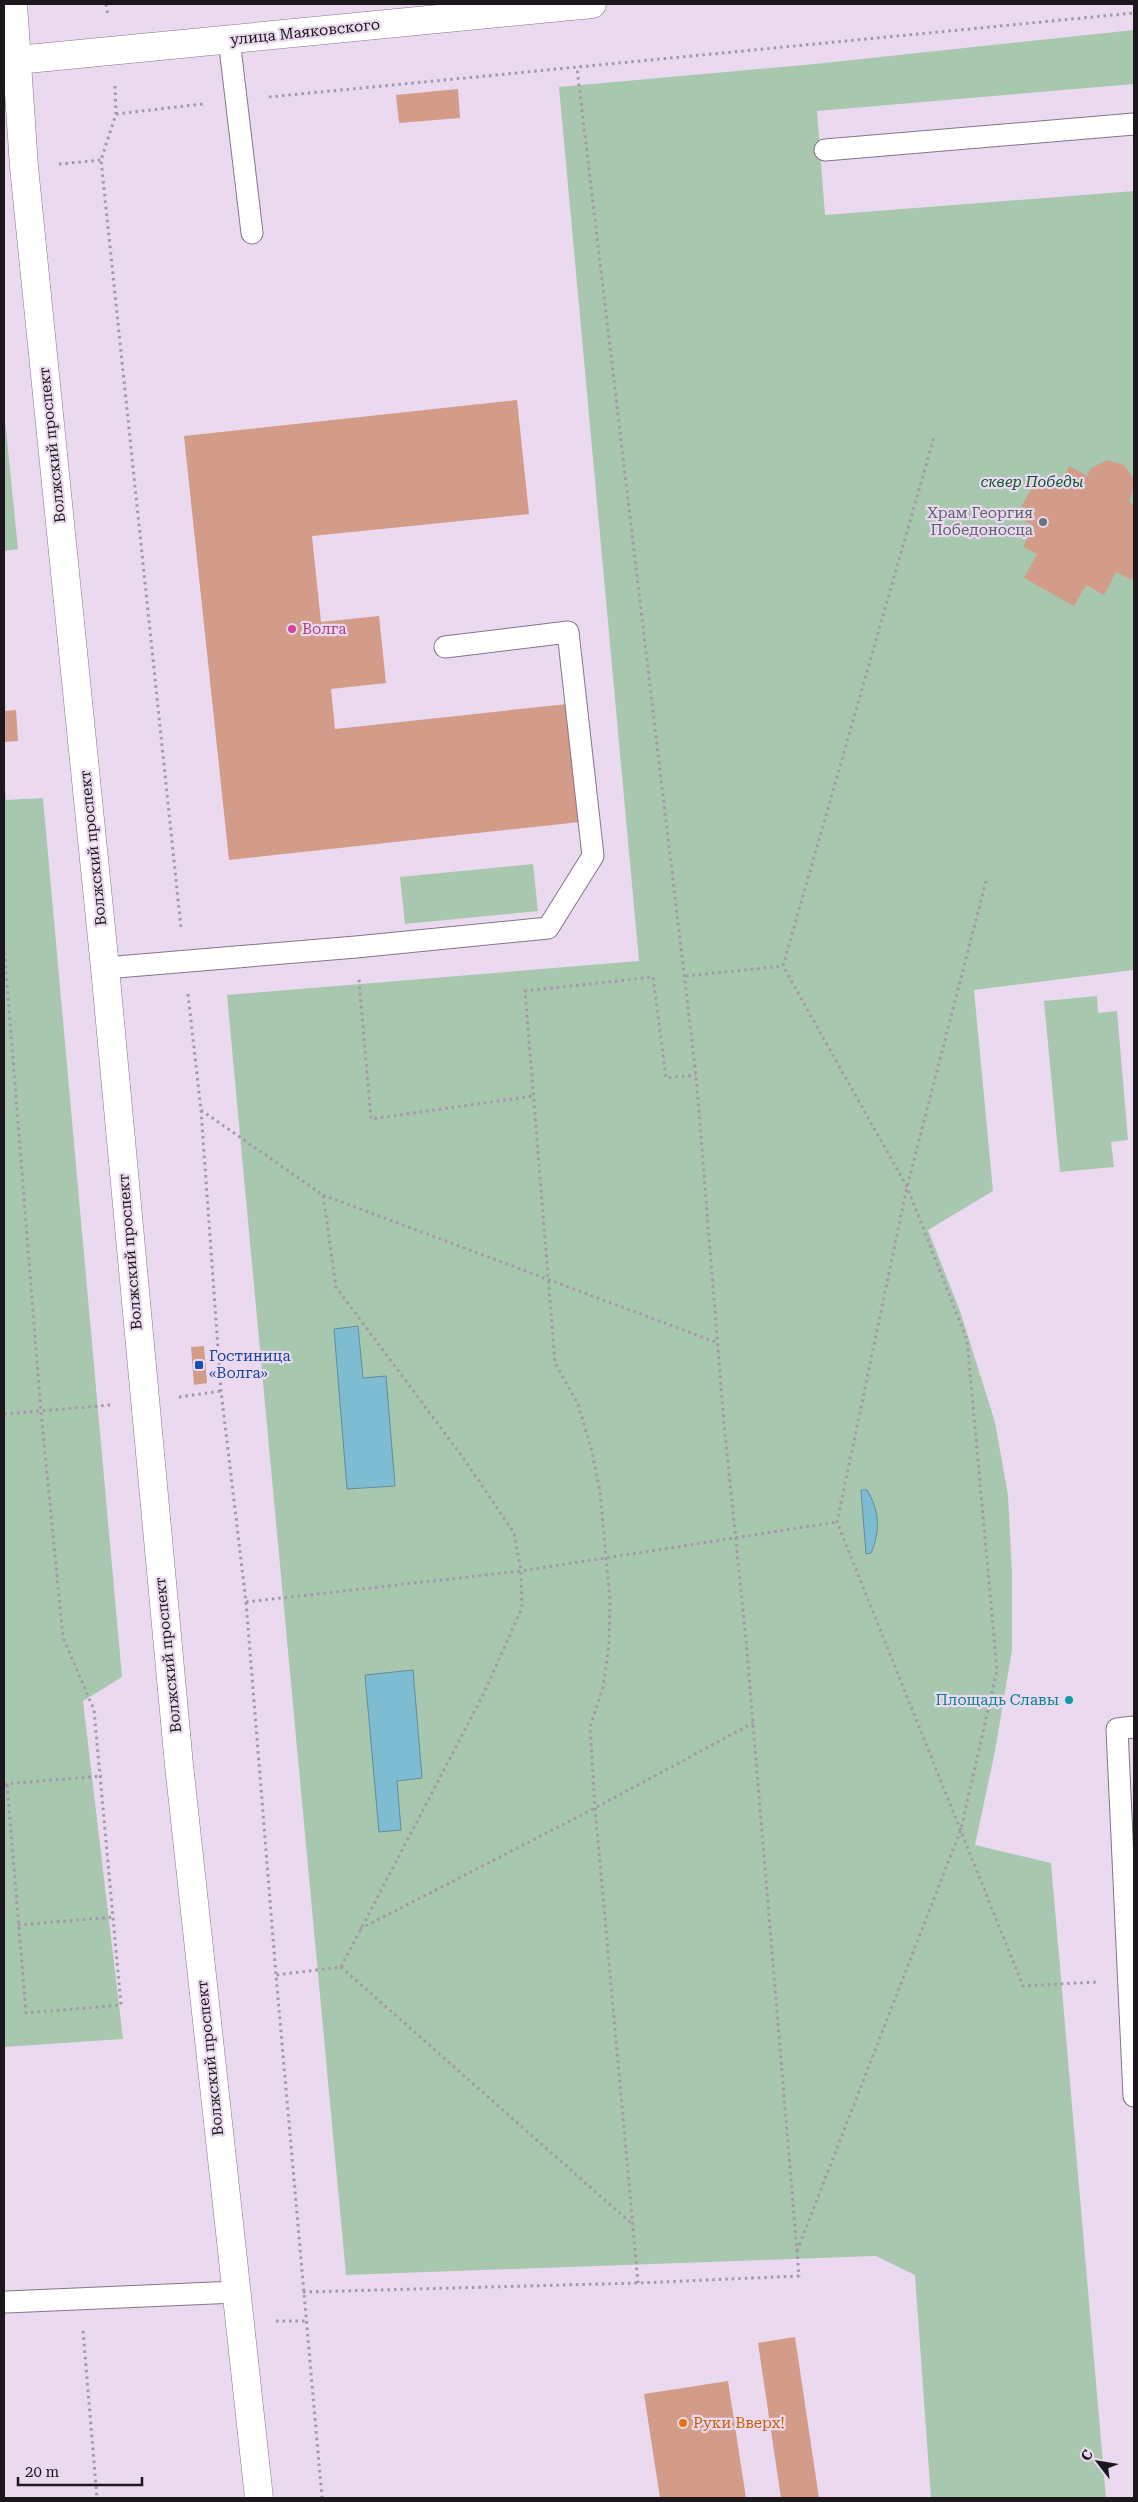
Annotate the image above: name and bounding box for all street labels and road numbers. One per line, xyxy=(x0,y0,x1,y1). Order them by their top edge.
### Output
street label: улица Маяковского xyxy=(229,15,381,49)
street label: Волжский проспект xyxy=(35,366,69,524)
street label: Волжский проспект xyxy=(76,769,110,927)
street label: Волжский проспект xyxy=(114,1173,146,1331)
street label: Волжский проспект xyxy=(151,1576,185,1734)
street label: Волжский проспект xyxy=(193,1979,227,2137)

